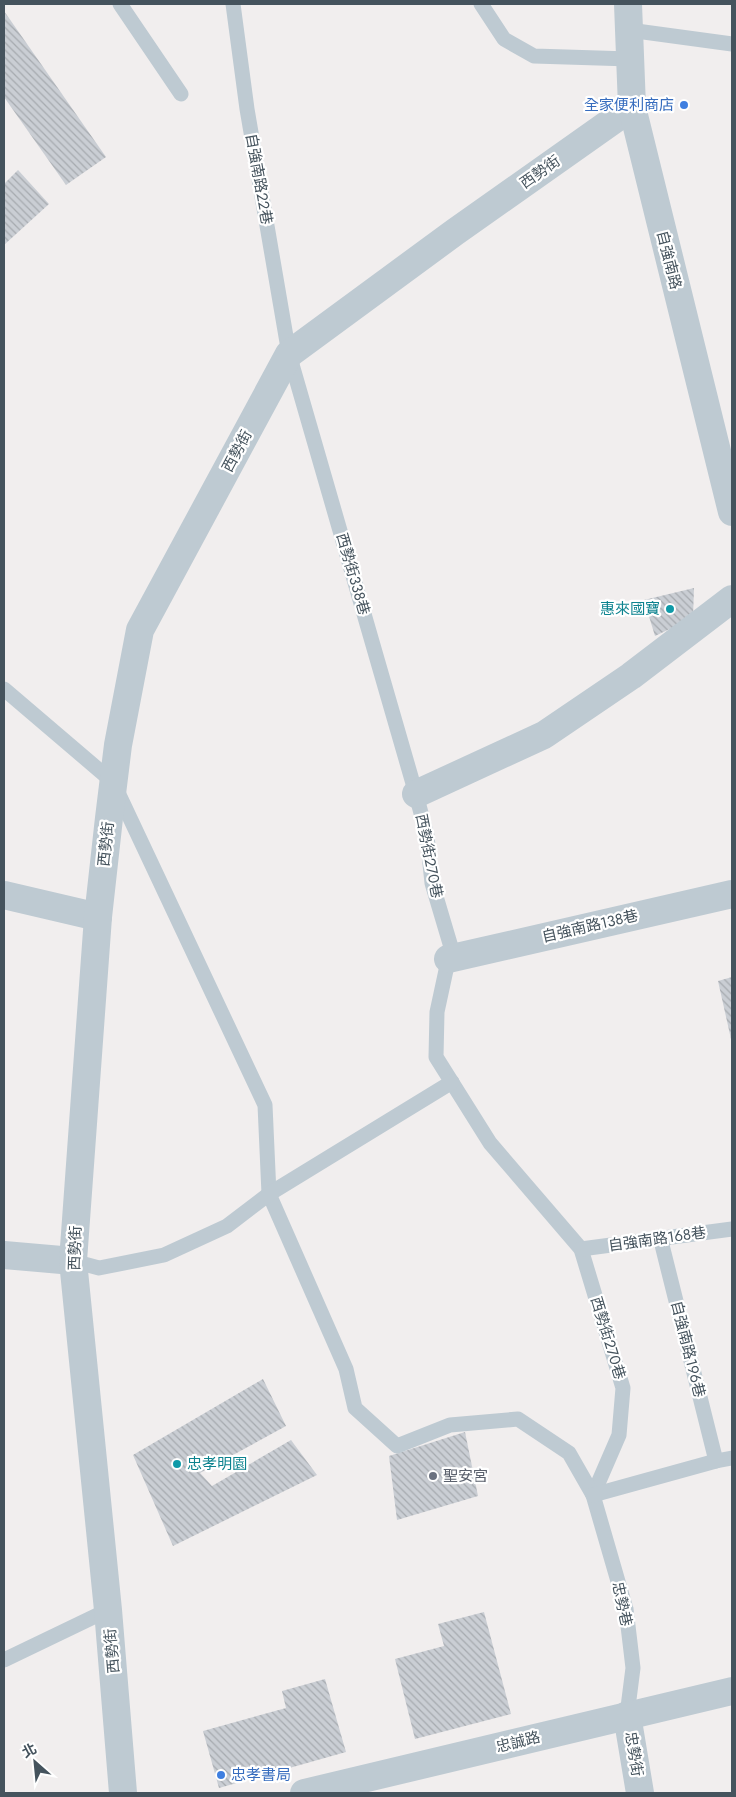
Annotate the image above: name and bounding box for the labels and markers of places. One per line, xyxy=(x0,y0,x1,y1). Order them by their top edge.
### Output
place label: 全家便利商店 xyxy=(584,94,674,116)
marker: 全家便利商店 xyxy=(678,99,690,111)
place label: 惠來國寶 xyxy=(600,598,660,620)
marker: 惠來國寶 xyxy=(664,603,676,615)
place label: 忠孝明園 xyxy=(187,1453,247,1475)
marker: 忠孝明園 xyxy=(171,1458,183,1470)
place label: 聖安宮 xyxy=(443,1465,488,1487)
marker: 聖安宮 xyxy=(427,1470,439,1482)
place label: 忠孝書局 xyxy=(231,1764,291,1786)
marker: 忠孝書局 xyxy=(215,1769,227,1781)

